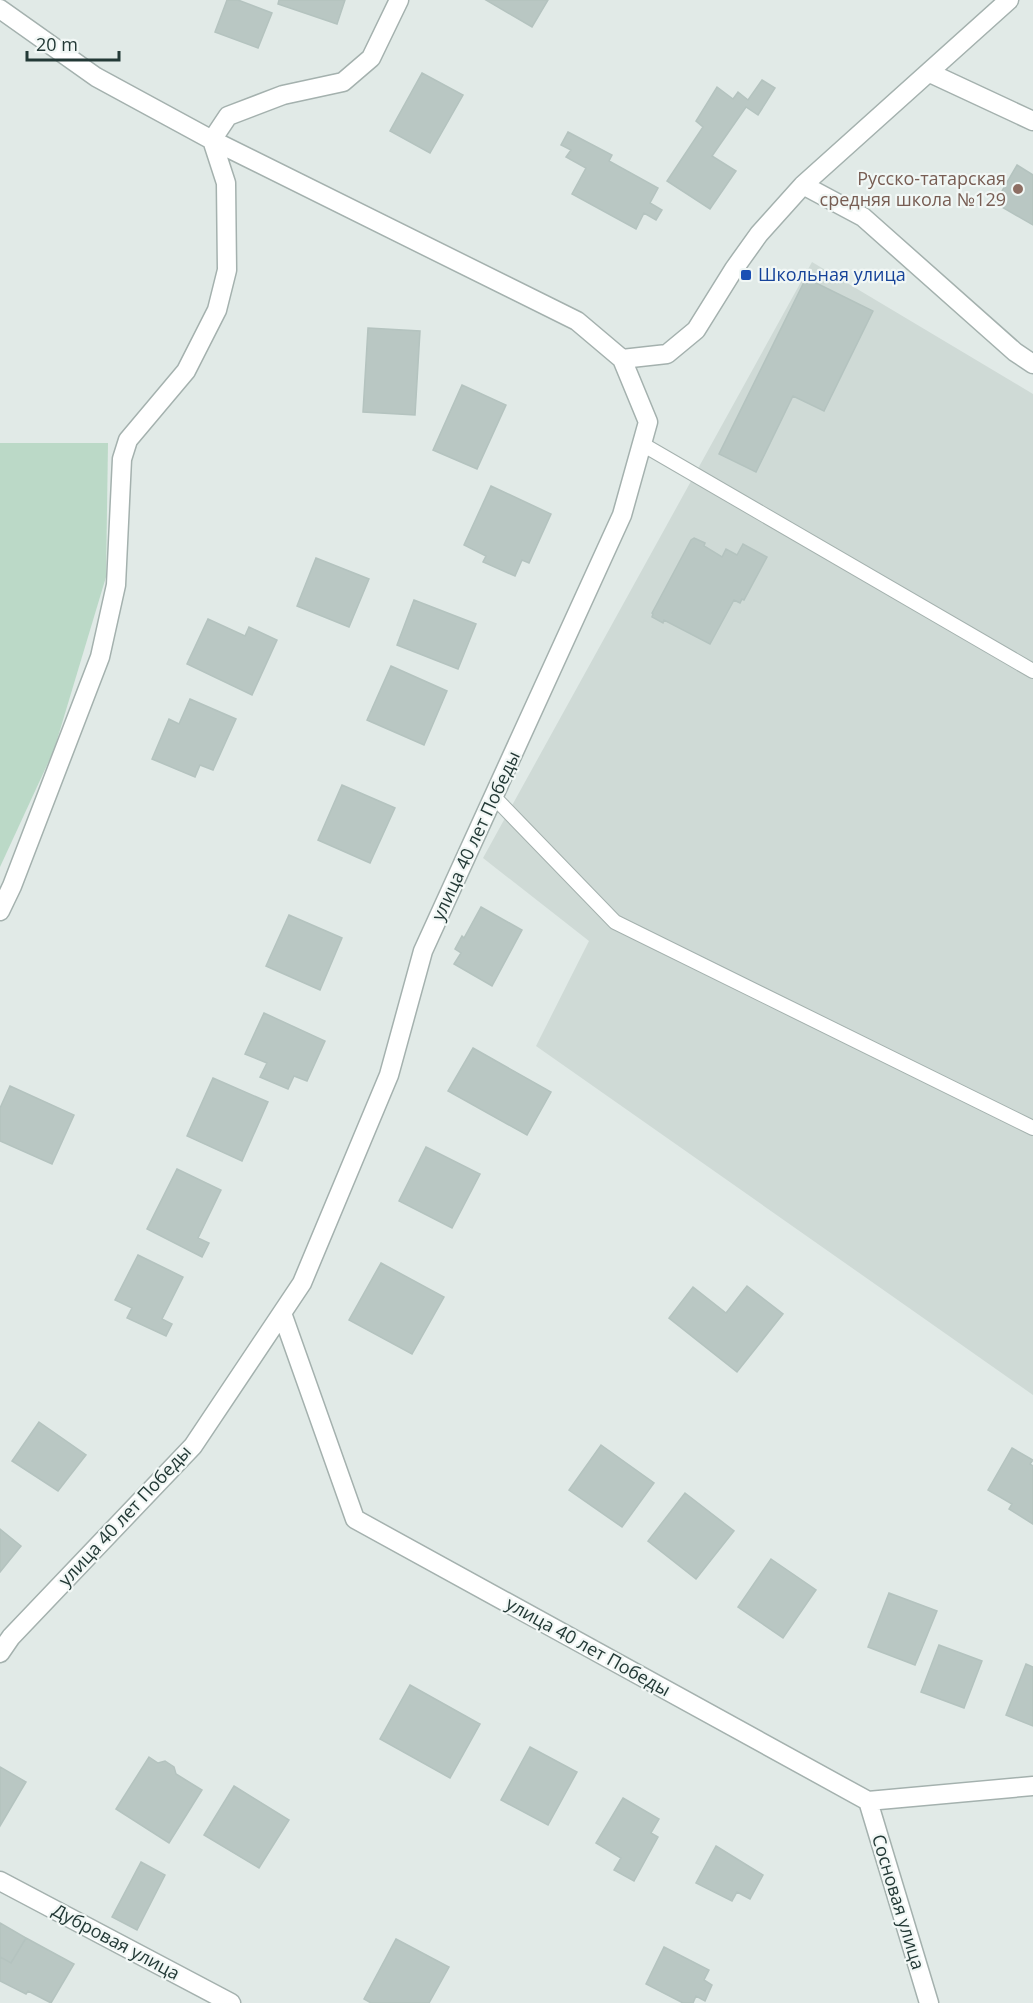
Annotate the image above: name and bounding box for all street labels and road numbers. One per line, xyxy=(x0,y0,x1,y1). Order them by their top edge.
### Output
street label: улица 40 лет Победы xyxy=(425,747,525,924)
street label: улица 40 лет Победы xyxy=(53,1440,196,1591)
street label: улица 40 лет Победы xyxy=(502,1591,675,1701)
street label: Сосновая улица xyxy=(867,1831,931,1972)
street label: Дубровая улица xyxy=(49,1897,184,1985)

